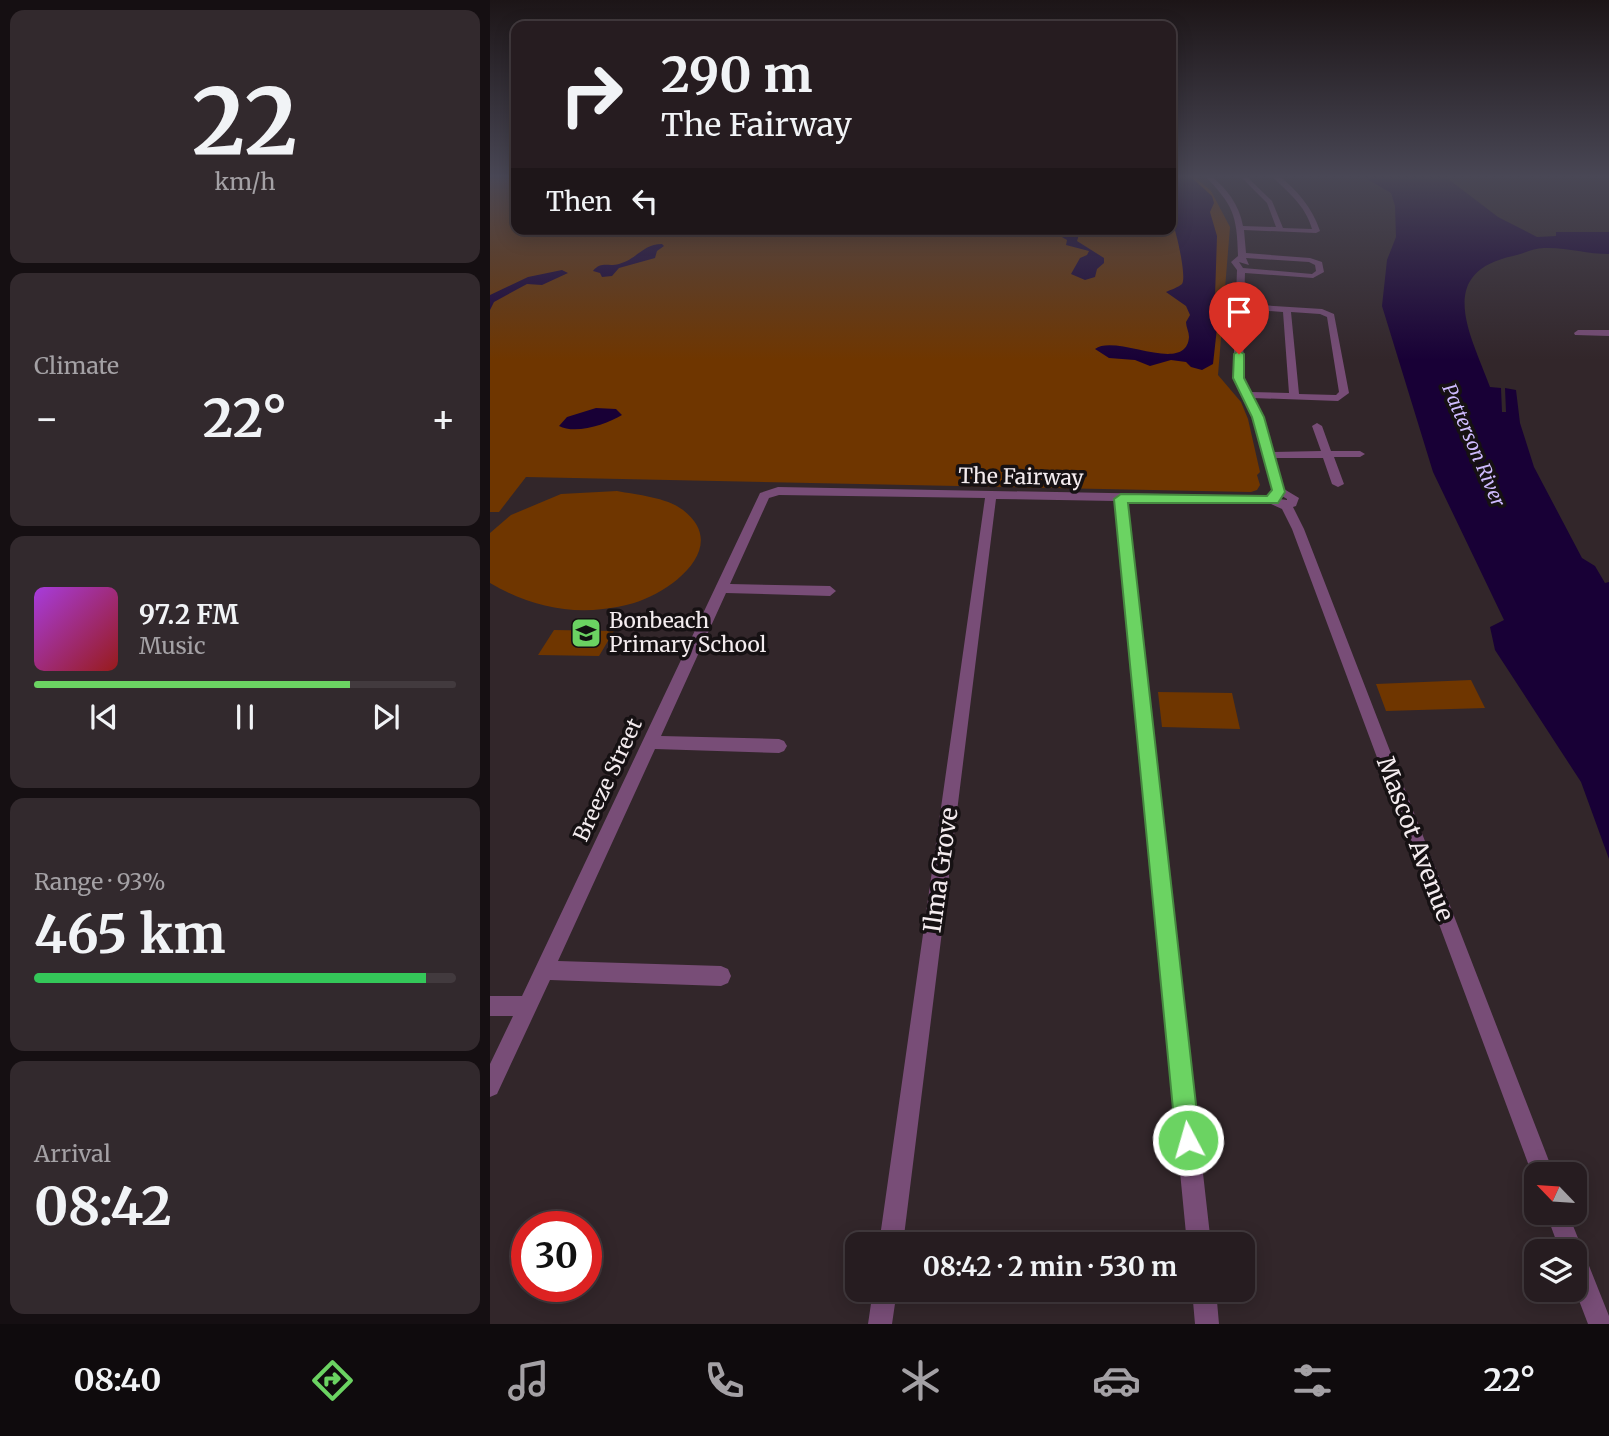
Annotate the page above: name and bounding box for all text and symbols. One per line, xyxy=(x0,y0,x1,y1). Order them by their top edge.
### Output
text: 290 m xyxy=(661,44,813,105)
icon: right xyxy=(546,49,637,140)
text: 22 xyxy=(192,64,298,179)
text: The Fairway xyxy=(661,105,852,145)
text: km/h xyxy=(215,167,275,196)
icon: left xyxy=(626,182,664,220)
text: Then xyxy=(546,185,612,218)
pin xyxy=(1209,282,1269,354)
icon: arrive xyxy=(1220,293,1258,331)
text: Climate xyxy=(34,351,119,380)
water label: Patterson River xyxy=(1437,380,1511,510)
text: 22° xyxy=(203,386,287,451)
text: − xyxy=(34,395,59,442)
text: + xyxy=(431,395,456,442)
street label: The Fairway xyxy=(958,462,1085,491)
text: 97.2 FM xyxy=(139,598,239,631)
place label: Bonbeach Primary School xyxy=(609,607,767,658)
school or university icon: Bonbeach Primary School xyxy=(569,616,603,650)
text: Music xyxy=(139,631,206,660)
icon: previous xyxy=(85,698,123,736)
icon: pause xyxy=(226,698,264,736)
icon: next xyxy=(367,698,405,736)
street label: Breeze Street xyxy=(567,714,648,846)
street label: Mascot Avenue xyxy=(1370,752,1461,925)
street label: Ilma Grove xyxy=(916,805,965,934)
text: Range · 93% xyxy=(34,867,166,896)
text: 465 km xyxy=(34,902,226,967)
position arrow xyxy=(1151,1103,1225,1177)
text: Arrival xyxy=(34,1139,111,1168)
north arrow xyxy=(1524,1162,1587,1225)
map controls xyxy=(1524,1162,1587,1302)
text: 08:42 xyxy=(34,1174,172,1239)
speed limit sign: 30 xyxy=(511,1211,602,1302)
button: layers xyxy=(1524,1239,1587,1302)
text: 08:42 · 2 min · 530 m xyxy=(923,1250,1177,1283)
icon: directions xyxy=(308,1356,357,1405)
icon: music xyxy=(504,1356,553,1405)
icon: phone xyxy=(700,1356,749,1405)
icon: climate xyxy=(896,1356,945,1405)
icon: car xyxy=(1092,1356,1141,1405)
icon: filters xyxy=(1288,1356,1337,1405)
text: 08:40 xyxy=(73,1360,161,1400)
text: 22° xyxy=(1484,1360,1536,1400)

